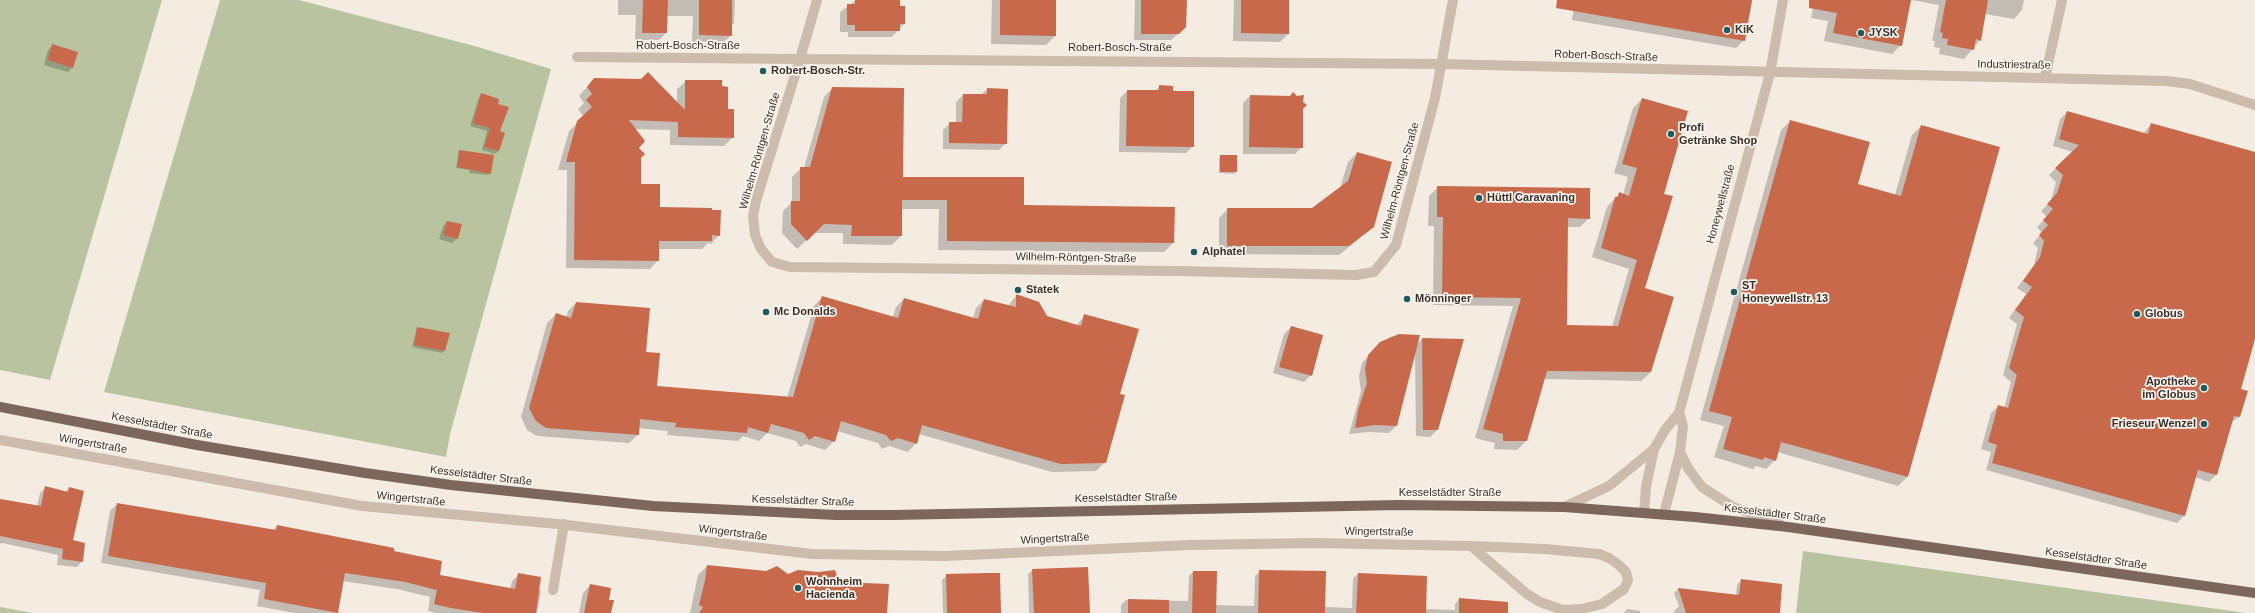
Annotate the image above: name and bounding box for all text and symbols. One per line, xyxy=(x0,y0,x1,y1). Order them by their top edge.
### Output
place label: KiK xyxy=(1735,23,1754,37)
marker: KiK xyxy=(1722,25,1732,35)
place label: JYSK xyxy=(1869,26,1898,40)
marker: JYSK xyxy=(1856,28,1866,38)
street label: Robert-Bosch-Straße xyxy=(636,39,740,53)
street label: Robert-Bosch-Straße xyxy=(1068,41,1172,55)
street label: Robert-Bosch-Straße xyxy=(1554,48,1658,64)
street label: Industriestraße xyxy=(1977,58,2051,72)
place label: Robert-Bosch-Str. xyxy=(771,64,865,78)
marker: Robert-Bosch-Str. xyxy=(758,66,768,76)
street label: Wilhelm-Röntgen-Straße xyxy=(737,91,783,211)
street label: Wilhelm-Röntgen-Straße xyxy=(1378,121,1422,241)
place label: Profi Getränke Shop xyxy=(1679,121,1757,147)
marker: Profi Getränke Shop xyxy=(1666,129,1676,139)
street label: Honeywellstraße xyxy=(1704,163,1738,245)
place label: Hüttl Caravaning xyxy=(1487,191,1575,205)
marker: Hüttl Caravaning xyxy=(1474,193,1484,203)
place label: Alphatel xyxy=(1202,245,1245,259)
marker: Alphatel xyxy=(1189,247,1199,257)
street label: Wilhelm-Röntgen-Straße xyxy=(1015,250,1137,266)
place label: ST Honeywellstr. 13 xyxy=(1742,279,1828,305)
place label: Statek xyxy=(1026,283,1059,297)
marker: Statek xyxy=(1013,285,1023,295)
marker: ST Honeywellstr. 13 xyxy=(1729,287,1739,297)
place label: Mönninger xyxy=(1415,292,1471,306)
marker: Mönninger xyxy=(1402,294,1412,304)
place label: Mc Donalds xyxy=(774,305,836,319)
marker: Mc Donalds xyxy=(761,307,771,317)
place label: Globus xyxy=(2145,307,2183,321)
marker: Globus xyxy=(2132,309,2142,319)
place label: Apotheke im Globus xyxy=(2142,375,2196,401)
marker: Apotheke im Globus xyxy=(2199,383,2209,393)
street label: Kesselstädter Straße xyxy=(110,410,214,442)
place label: Frieseur Wenzel xyxy=(2112,417,2196,431)
marker: Frieseur Wenzel xyxy=(2199,419,2209,429)
street label: Wingertstraße xyxy=(58,432,128,456)
street label: Kesselstädter Straße xyxy=(429,463,533,489)
street label: Kesselstädter Straße xyxy=(1399,486,1501,500)
street label: Wingertstraße xyxy=(376,489,446,509)
street label: Kesselstädter Straße xyxy=(1075,491,1177,505)
street label: Kesselstädter Straße xyxy=(751,493,855,509)
street label: Kesselstädter Straße xyxy=(1723,501,1827,527)
street label: Wingertstraße xyxy=(698,522,768,544)
street label: Wingertstraße xyxy=(1344,525,1414,539)
street label: Wingertstraße xyxy=(1020,531,1090,547)
street label: Kesselstädter Straße xyxy=(2044,545,2148,573)
place label: Wohnheim Hacienda xyxy=(806,575,862,601)
marker: Wohnheim Hacienda xyxy=(793,583,803,593)

